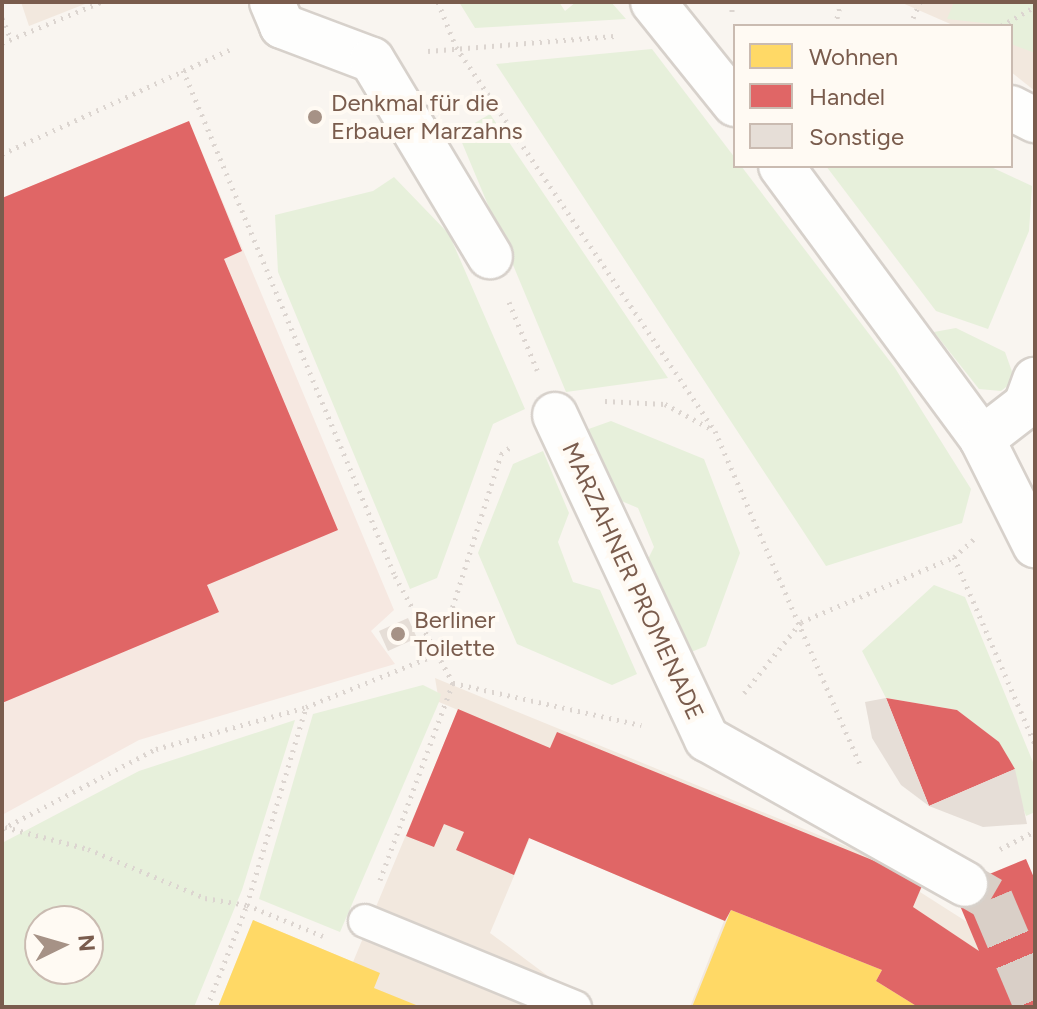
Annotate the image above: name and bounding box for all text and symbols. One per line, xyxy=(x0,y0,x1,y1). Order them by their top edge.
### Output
legend xyxy=(733,24,1013,168)
text: Wohnen xyxy=(809,42,898,71)
text: Handel xyxy=(809,82,885,111)
place label: Denkmal für die Erbauer Marzahns xyxy=(331,89,523,145)
marker: Denkmal für die Erbauer Marzahns xyxy=(306,108,324,126)
text: Sonstige xyxy=(809,122,904,151)
street label: MARZAHNER PROMENADE xyxy=(556,438,710,724)
place label: Berliner Toilette xyxy=(414,606,495,662)
marker: Berliner Toilette xyxy=(389,625,407,643)
north arrow xyxy=(24,905,104,985)
text: N xyxy=(72,933,101,953)

